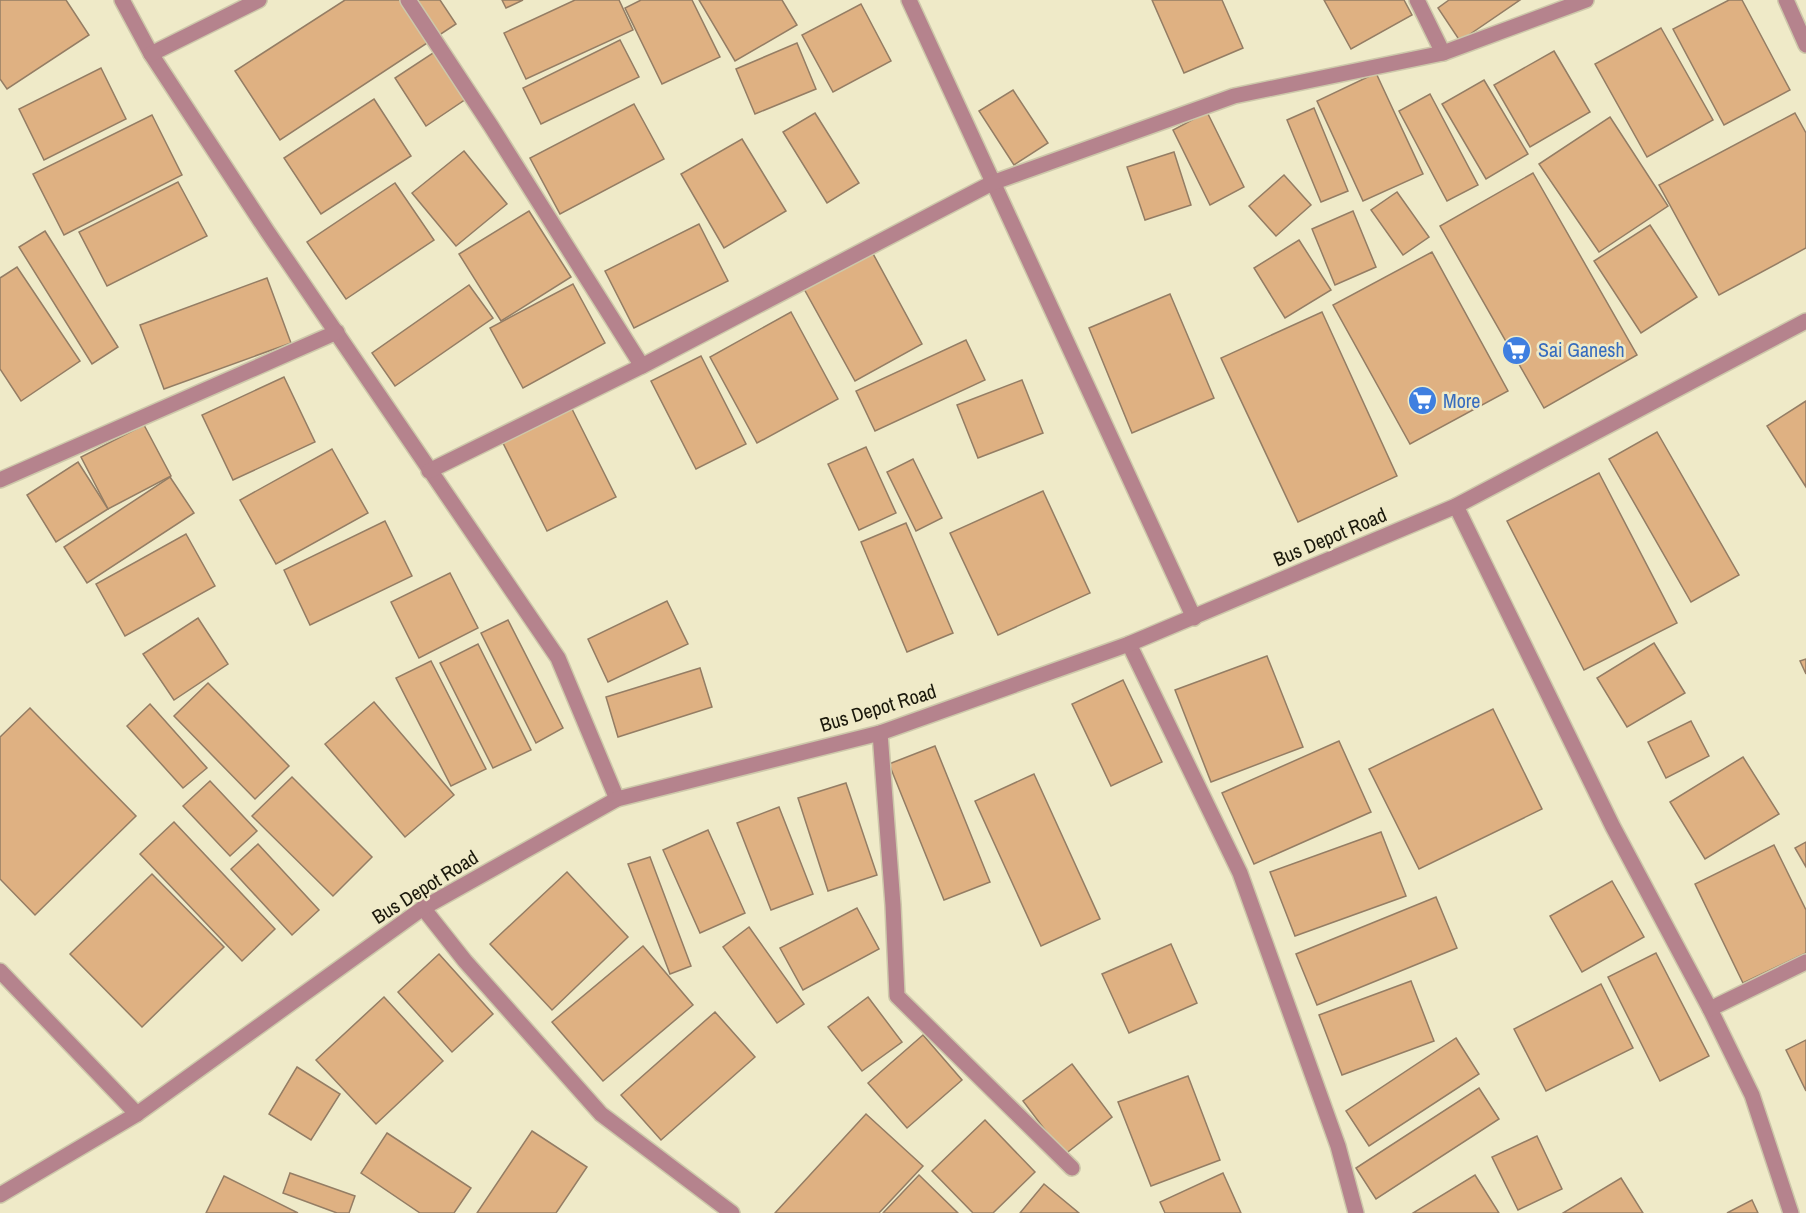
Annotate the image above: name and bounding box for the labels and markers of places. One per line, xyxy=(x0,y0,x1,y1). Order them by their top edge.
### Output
supermarket icon: Sai Ganesh xyxy=(1501,334,1533,366)
place label: Sai Ganesh xyxy=(1538,336,1625,363)
supermarket icon: More xyxy=(1406,385,1438,417)
place label: More xyxy=(1443,387,1480,414)

